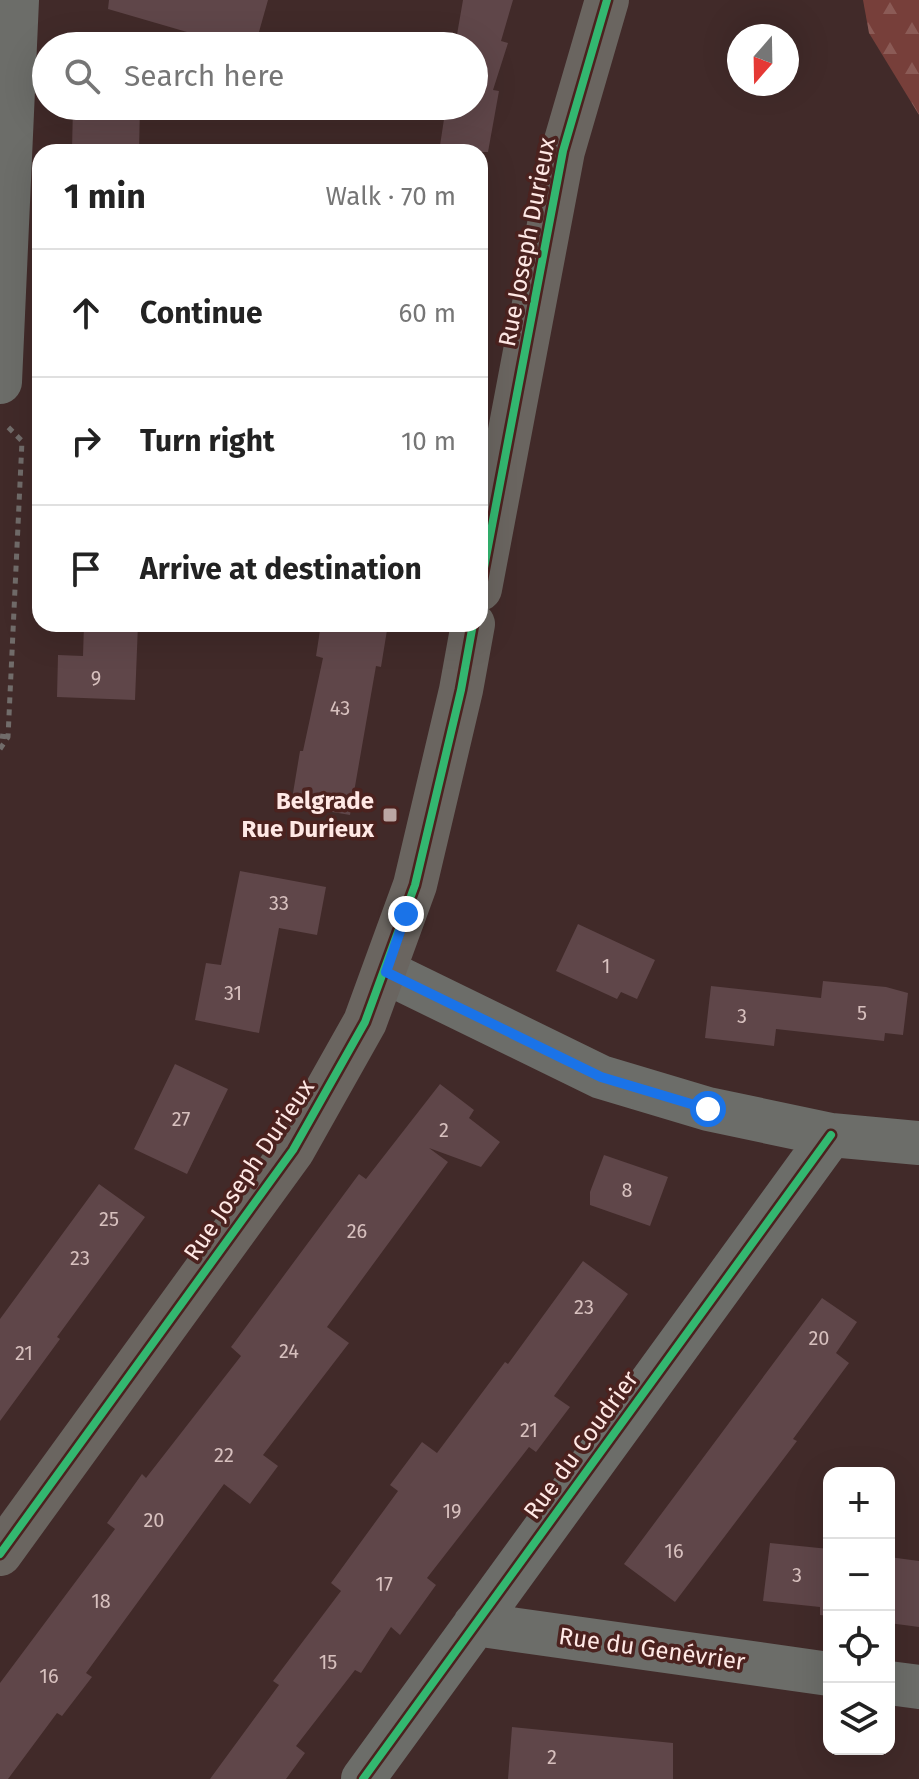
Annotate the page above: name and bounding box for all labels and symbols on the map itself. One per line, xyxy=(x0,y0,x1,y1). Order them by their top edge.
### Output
north arrow xyxy=(727,24,799,96)
street label: Rue Joseph Durieux xyxy=(493,135,561,349)
house number: 9 xyxy=(91,666,101,690)
house number: 43 xyxy=(330,696,350,720)
place label: Belgrade Rue Durieux xyxy=(242,787,375,843)
marker: Belgrade Rue Durieux xyxy=(381,806,399,824)
house number: 33 xyxy=(269,891,289,915)
route end xyxy=(388,896,424,932)
house number: 1 xyxy=(602,954,610,978)
house number: 31 xyxy=(224,981,242,1005)
house number: 5 xyxy=(857,1001,867,1025)
house number: 3 xyxy=(737,1004,747,1028)
street label: Rue Joseph Durieux xyxy=(178,1074,320,1266)
route start xyxy=(690,1091,726,1127)
house number: 27 xyxy=(172,1107,190,1131)
house number: 2 xyxy=(439,1118,449,1142)
house number: 8 xyxy=(621,1178,633,1202)
house number: 25 xyxy=(99,1207,119,1231)
house number: 26 xyxy=(347,1219,367,1243)
house number: 23 xyxy=(70,1246,90,1270)
house number: 23 xyxy=(574,1295,594,1319)
house number: 20 xyxy=(808,1326,830,1350)
house number: 24 xyxy=(279,1339,299,1363)
house number: 21 xyxy=(15,1341,33,1365)
street label: Rue du Coudrier xyxy=(518,1365,645,1525)
house number: 21 xyxy=(520,1418,538,1442)
house number: 22 xyxy=(214,1443,234,1467)
house number: 19 xyxy=(442,1499,462,1523)
house number: 20 xyxy=(143,1508,165,1532)
house number: 16 xyxy=(664,1539,684,1563)
house number: 3 xyxy=(792,1563,802,1587)
house number: 17 xyxy=(375,1572,393,1596)
house number: 18 xyxy=(91,1589,111,1613)
street label: Rue du Genévrier xyxy=(557,1622,748,1676)
house number: 15 xyxy=(319,1650,337,1674)
house number: 16 xyxy=(39,1664,59,1688)
house number: 2 xyxy=(547,1745,557,1769)

